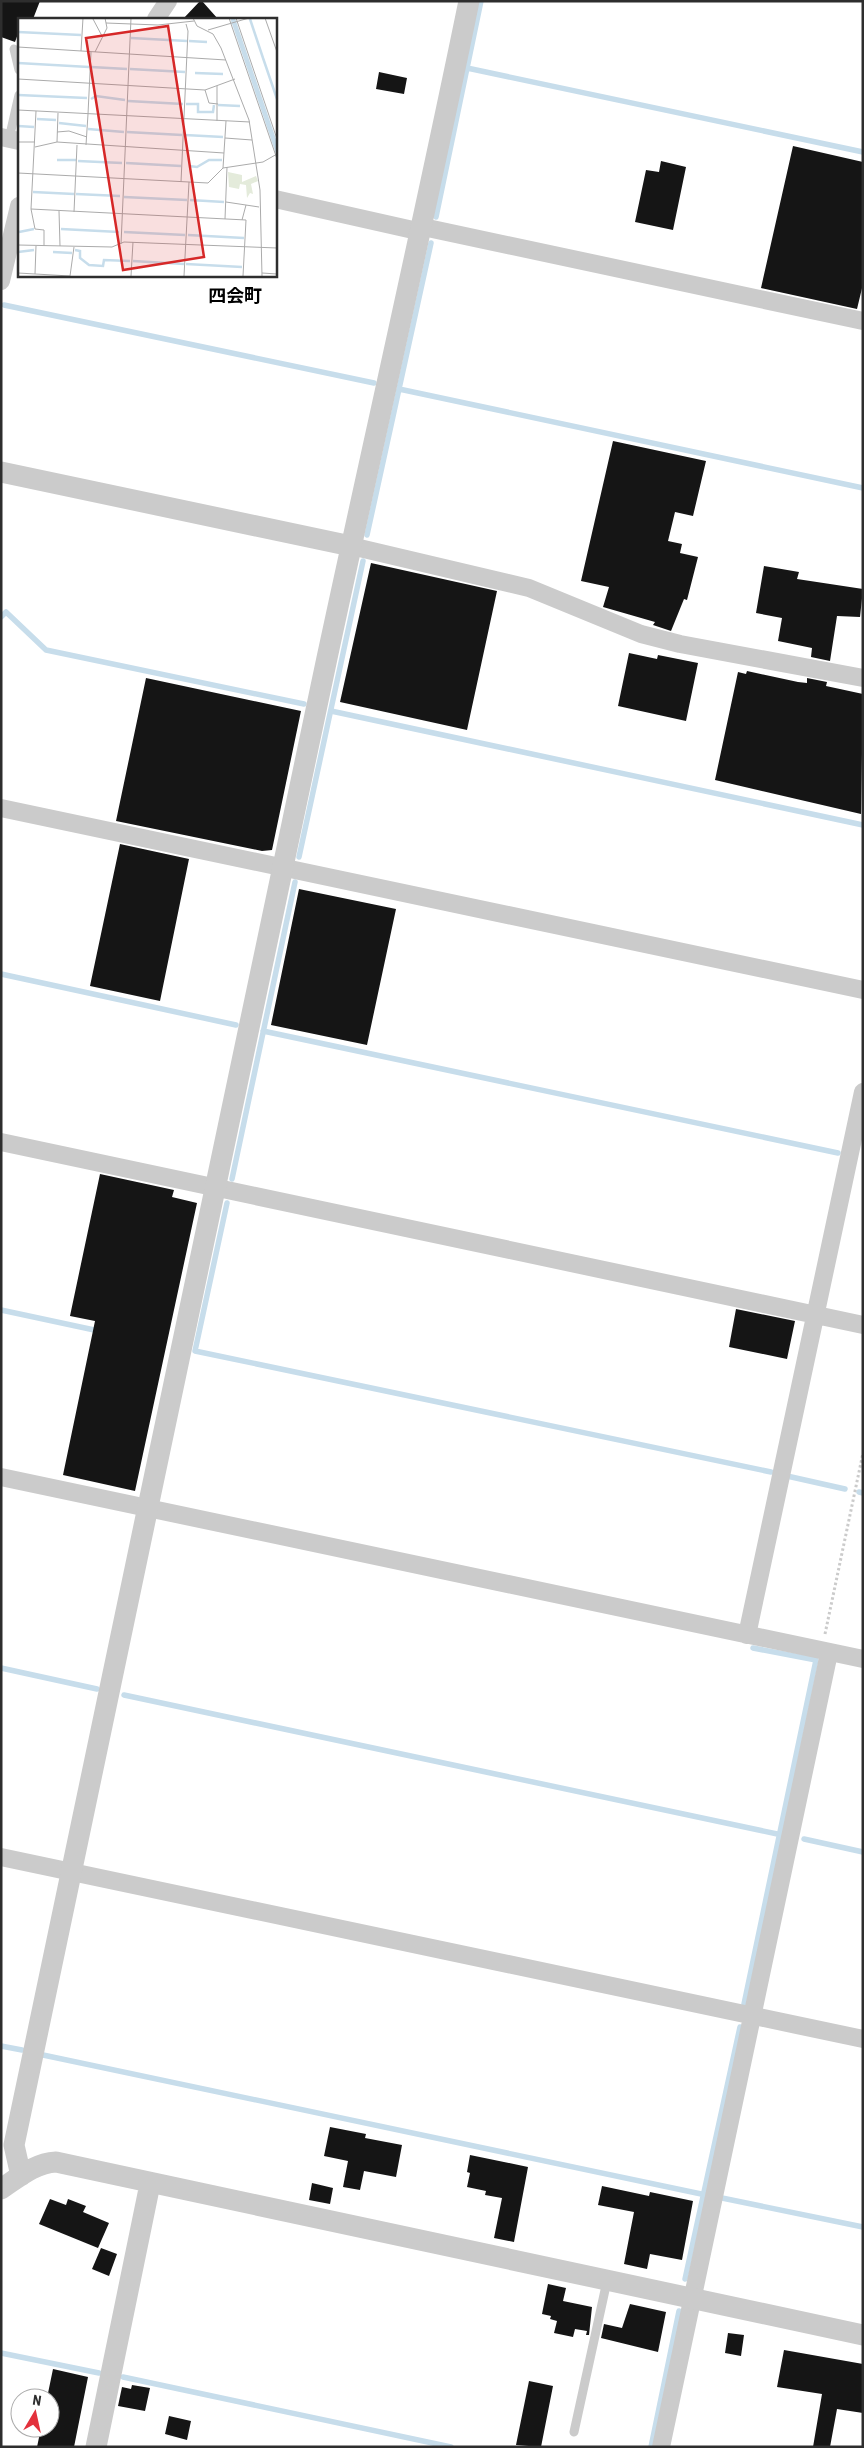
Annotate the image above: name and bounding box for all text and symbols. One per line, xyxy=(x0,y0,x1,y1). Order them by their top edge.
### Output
inset map xyxy=(18,18,276,276)
district label: 四会町 xyxy=(208,285,262,306)
north arrow xyxy=(10,2388,60,2438)
text: N xyxy=(32,2392,43,2409)

